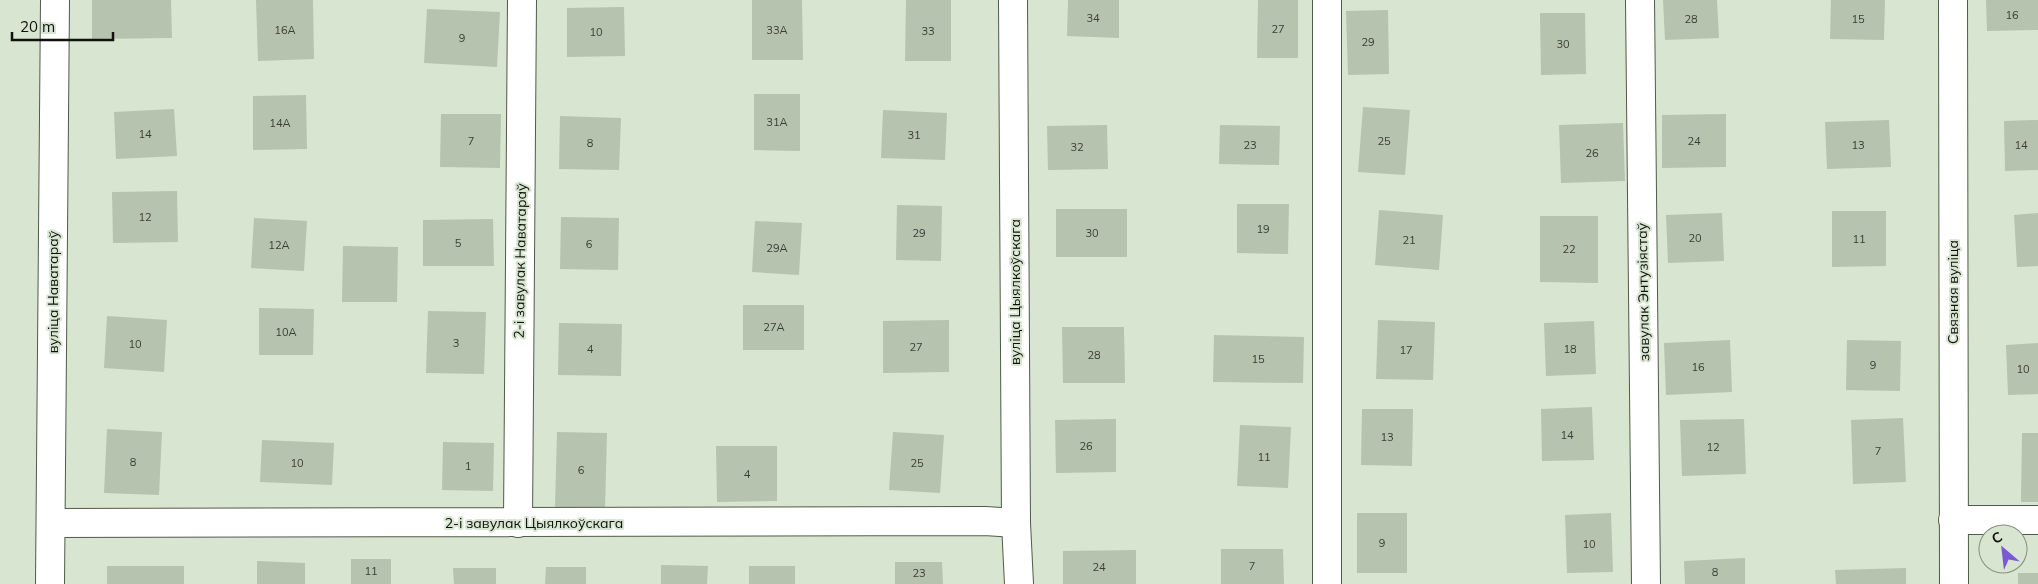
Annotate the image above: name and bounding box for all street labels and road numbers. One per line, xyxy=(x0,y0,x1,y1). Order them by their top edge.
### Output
street label: 2-і завулак Наватараў xyxy=(510,183,530,339)
street label: вуліца Цыялкоўскага xyxy=(1006,219,1024,365)
street label: завулак Энтузіястаў xyxy=(1633,222,1653,361)
street label: вуліца Наватараў xyxy=(44,230,62,353)
street label: Связная вуліца xyxy=(1944,240,1962,344)
street label: 2-і завулак Цыялкоўскага xyxy=(445,514,623,532)

